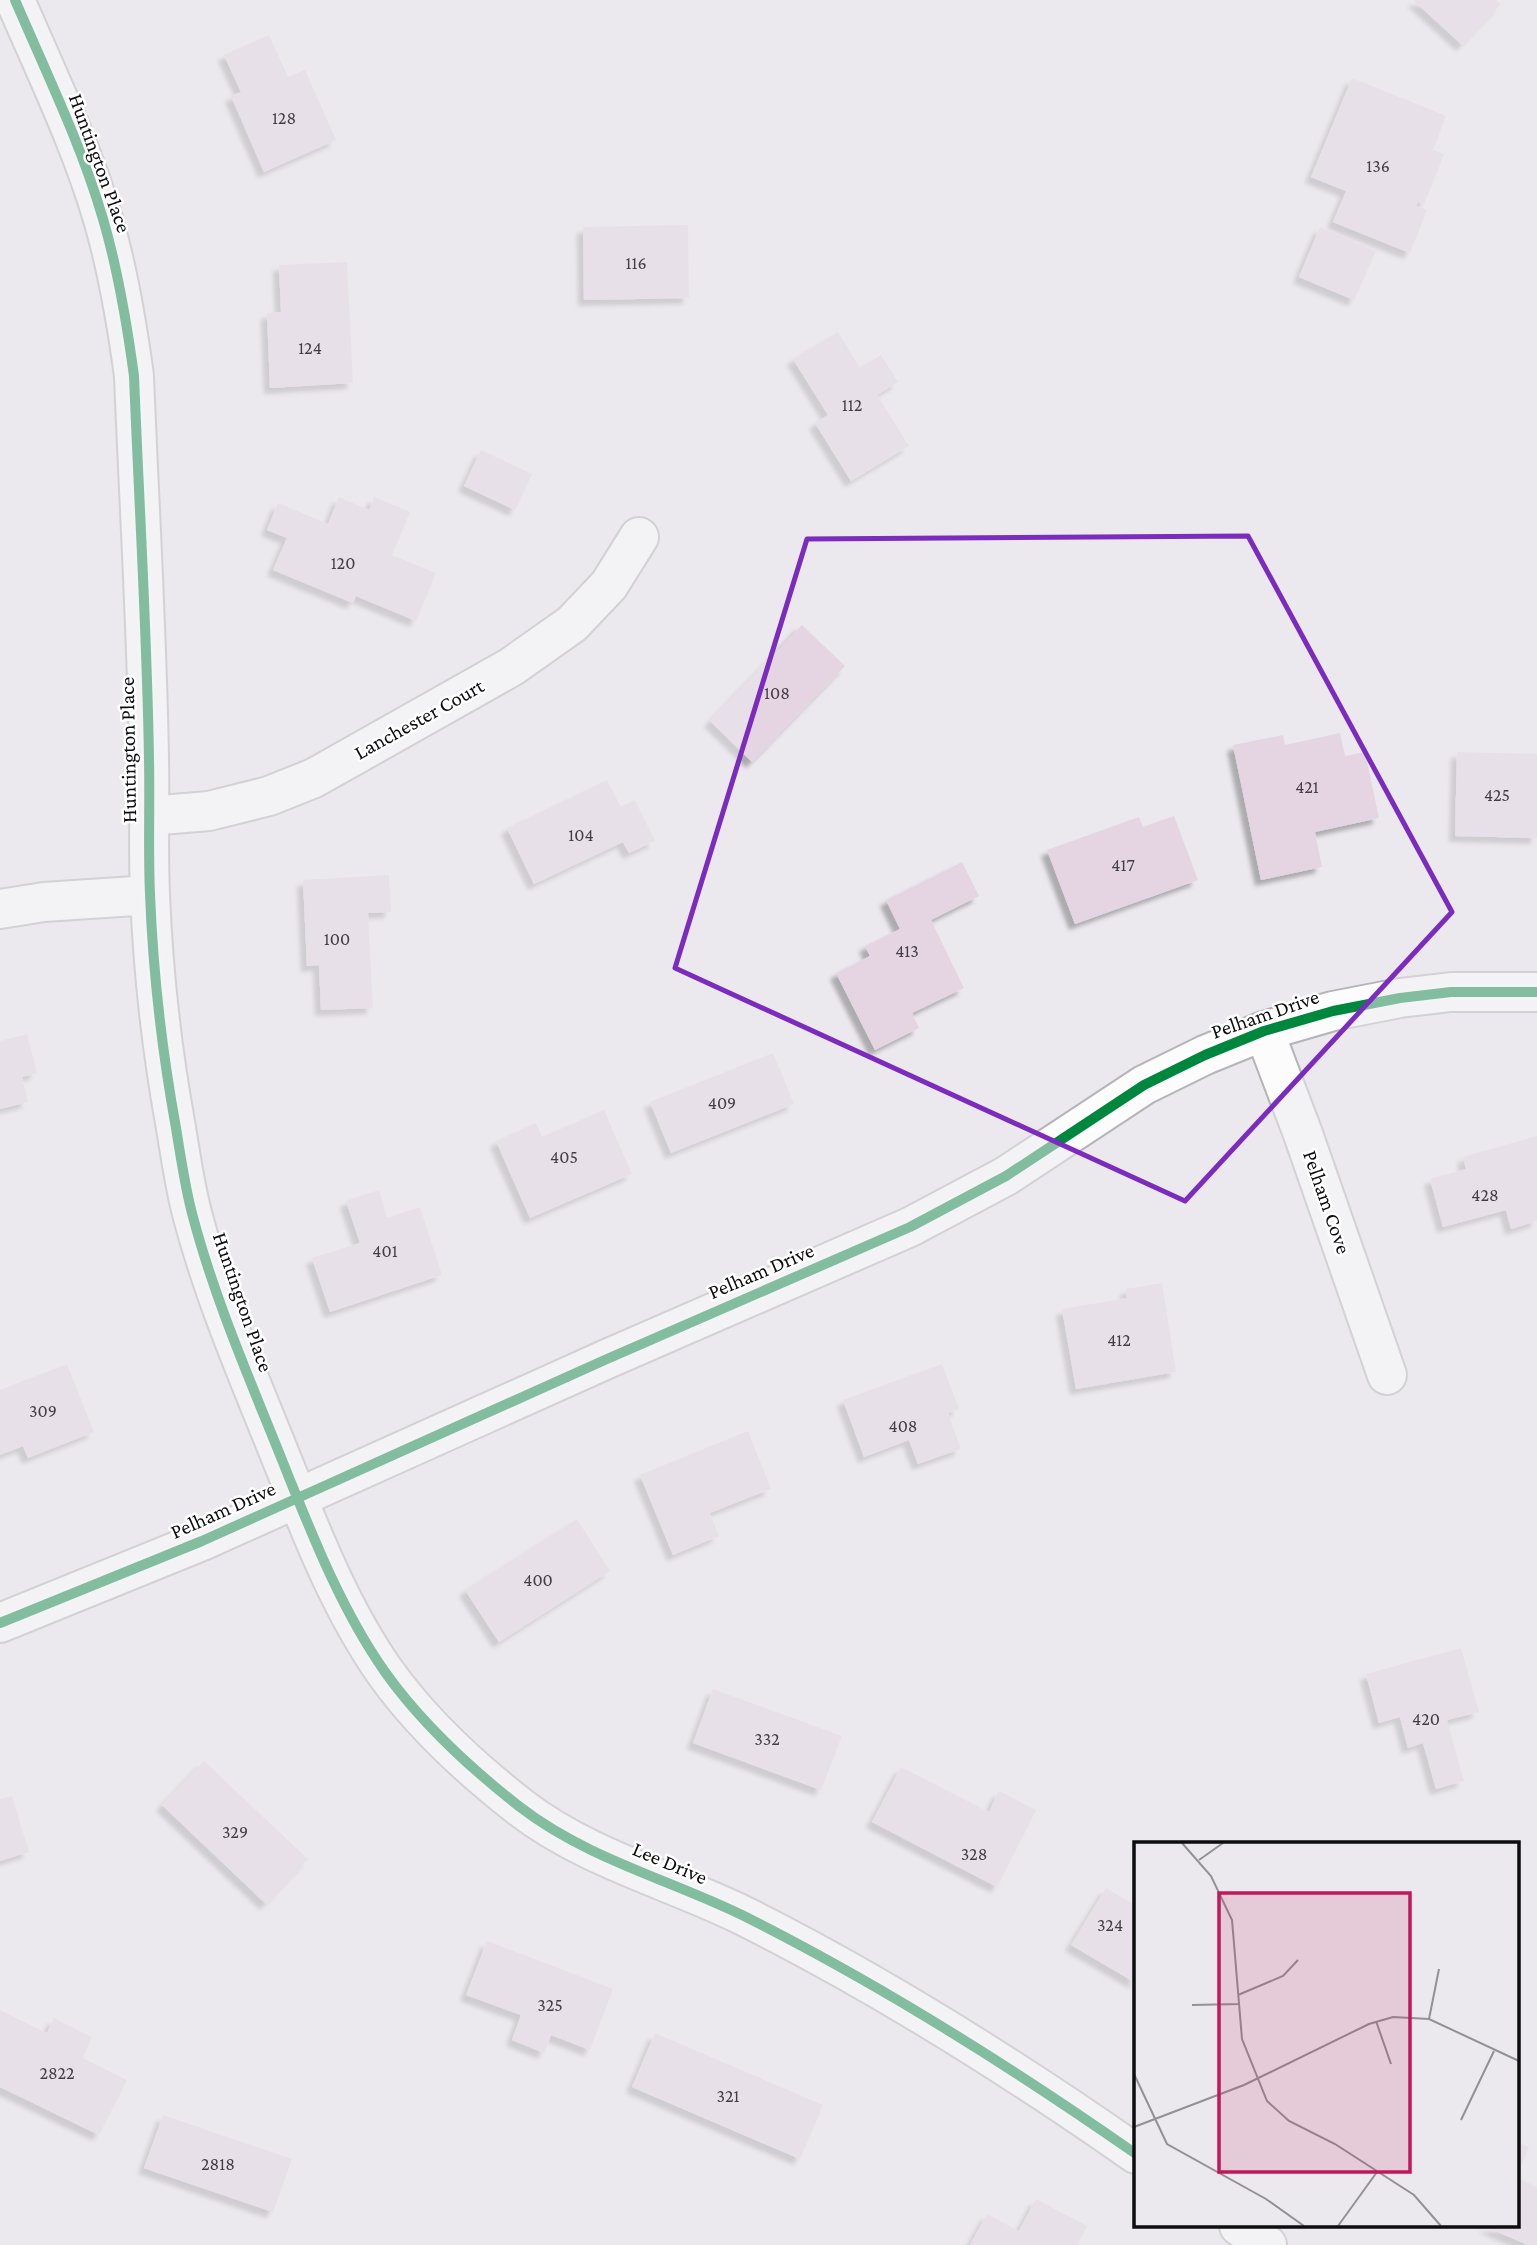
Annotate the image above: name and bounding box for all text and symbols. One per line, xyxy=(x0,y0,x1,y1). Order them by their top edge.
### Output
street label: Huntington Place xyxy=(64,90,136,236)
house number: 128 xyxy=(272,108,296,128)
house number: 136 xyxy=(1366,156,1390,176)
house number: 116 xyxy=(625,253,647,273)
house number: 124 xyxy=(298,338,322,358)
house number: 112 xyxy=(842,395,862,415)
house number: 120 xyxy=(331,553,355,573)
street label: Lanchester Court xyxy=(350,673,489,765)
street label: Huntington Place xyxy=(115,677,141,823)
house number: 108 xyxy=(764,683,790,703)
house number: 421 xyxy=(1295,777,1319,797)
house number: 425 xyxy=(1484,785,1510,805)
house number: 104 xyxy=(568,825,594,845)
house number: 417 xyxy=(1111,855,1135,875)
house number: 100 xyxy=(324,929,350,949)
house number: 413 xyxy=(895,941,919,961)
street label: Pelham Drive xyxy=(1208,984,1322,1044)
house number: 409 xyxy=(708,1093,736,1113)
house number: 405 xyxy=(550,1147,578,1167)
street label: Pelham Cove xyxy=(1298,1147,1356,1257)
house number: 428 xyxy=(1471,1185,1499,1205)
street label: Huntington Place xyxy=(208,1229,278,1375)
street label: Pelham Drive xyxy=(705,1238,817,1304)
house number: 401 xyxy=(372,1241,398,1261)
house number: 412 xyxy=(1107,1330,1131,1350)
house number: 309 xyxy=(29,1401,57,1421)
house number: 408 xyxy=(888,1416,918,1436)
street label: Pelham Drive xyxy=(167,1476,279,1544)
house number: 400 xyxy=(523,1570,553,1590)
house number: 420 xyxy=(1412,1709,1440,1729)
house number: 332 xyxy=(754,1729,780,1749)
house number: 329 xyxy=(222,1822,248,1842)
street label: Lee Drive xyxy=(629,1837,711,1889)
inset map xyxy=(1134,1842,1520,2228)
house number: 328 xyxy=(961,1844,987,1864)
house number: 324 xyxy=(1097,1915,1123,1935)
house number: 325 xyxy=(537,1995,563,2015)
house number: 2822 xyxy=(39,2063,75,2083)
house number: 321 xyxy=(716,2086,740,2106)
house number: 2818 xyxy=(201,2154,235,2174)

